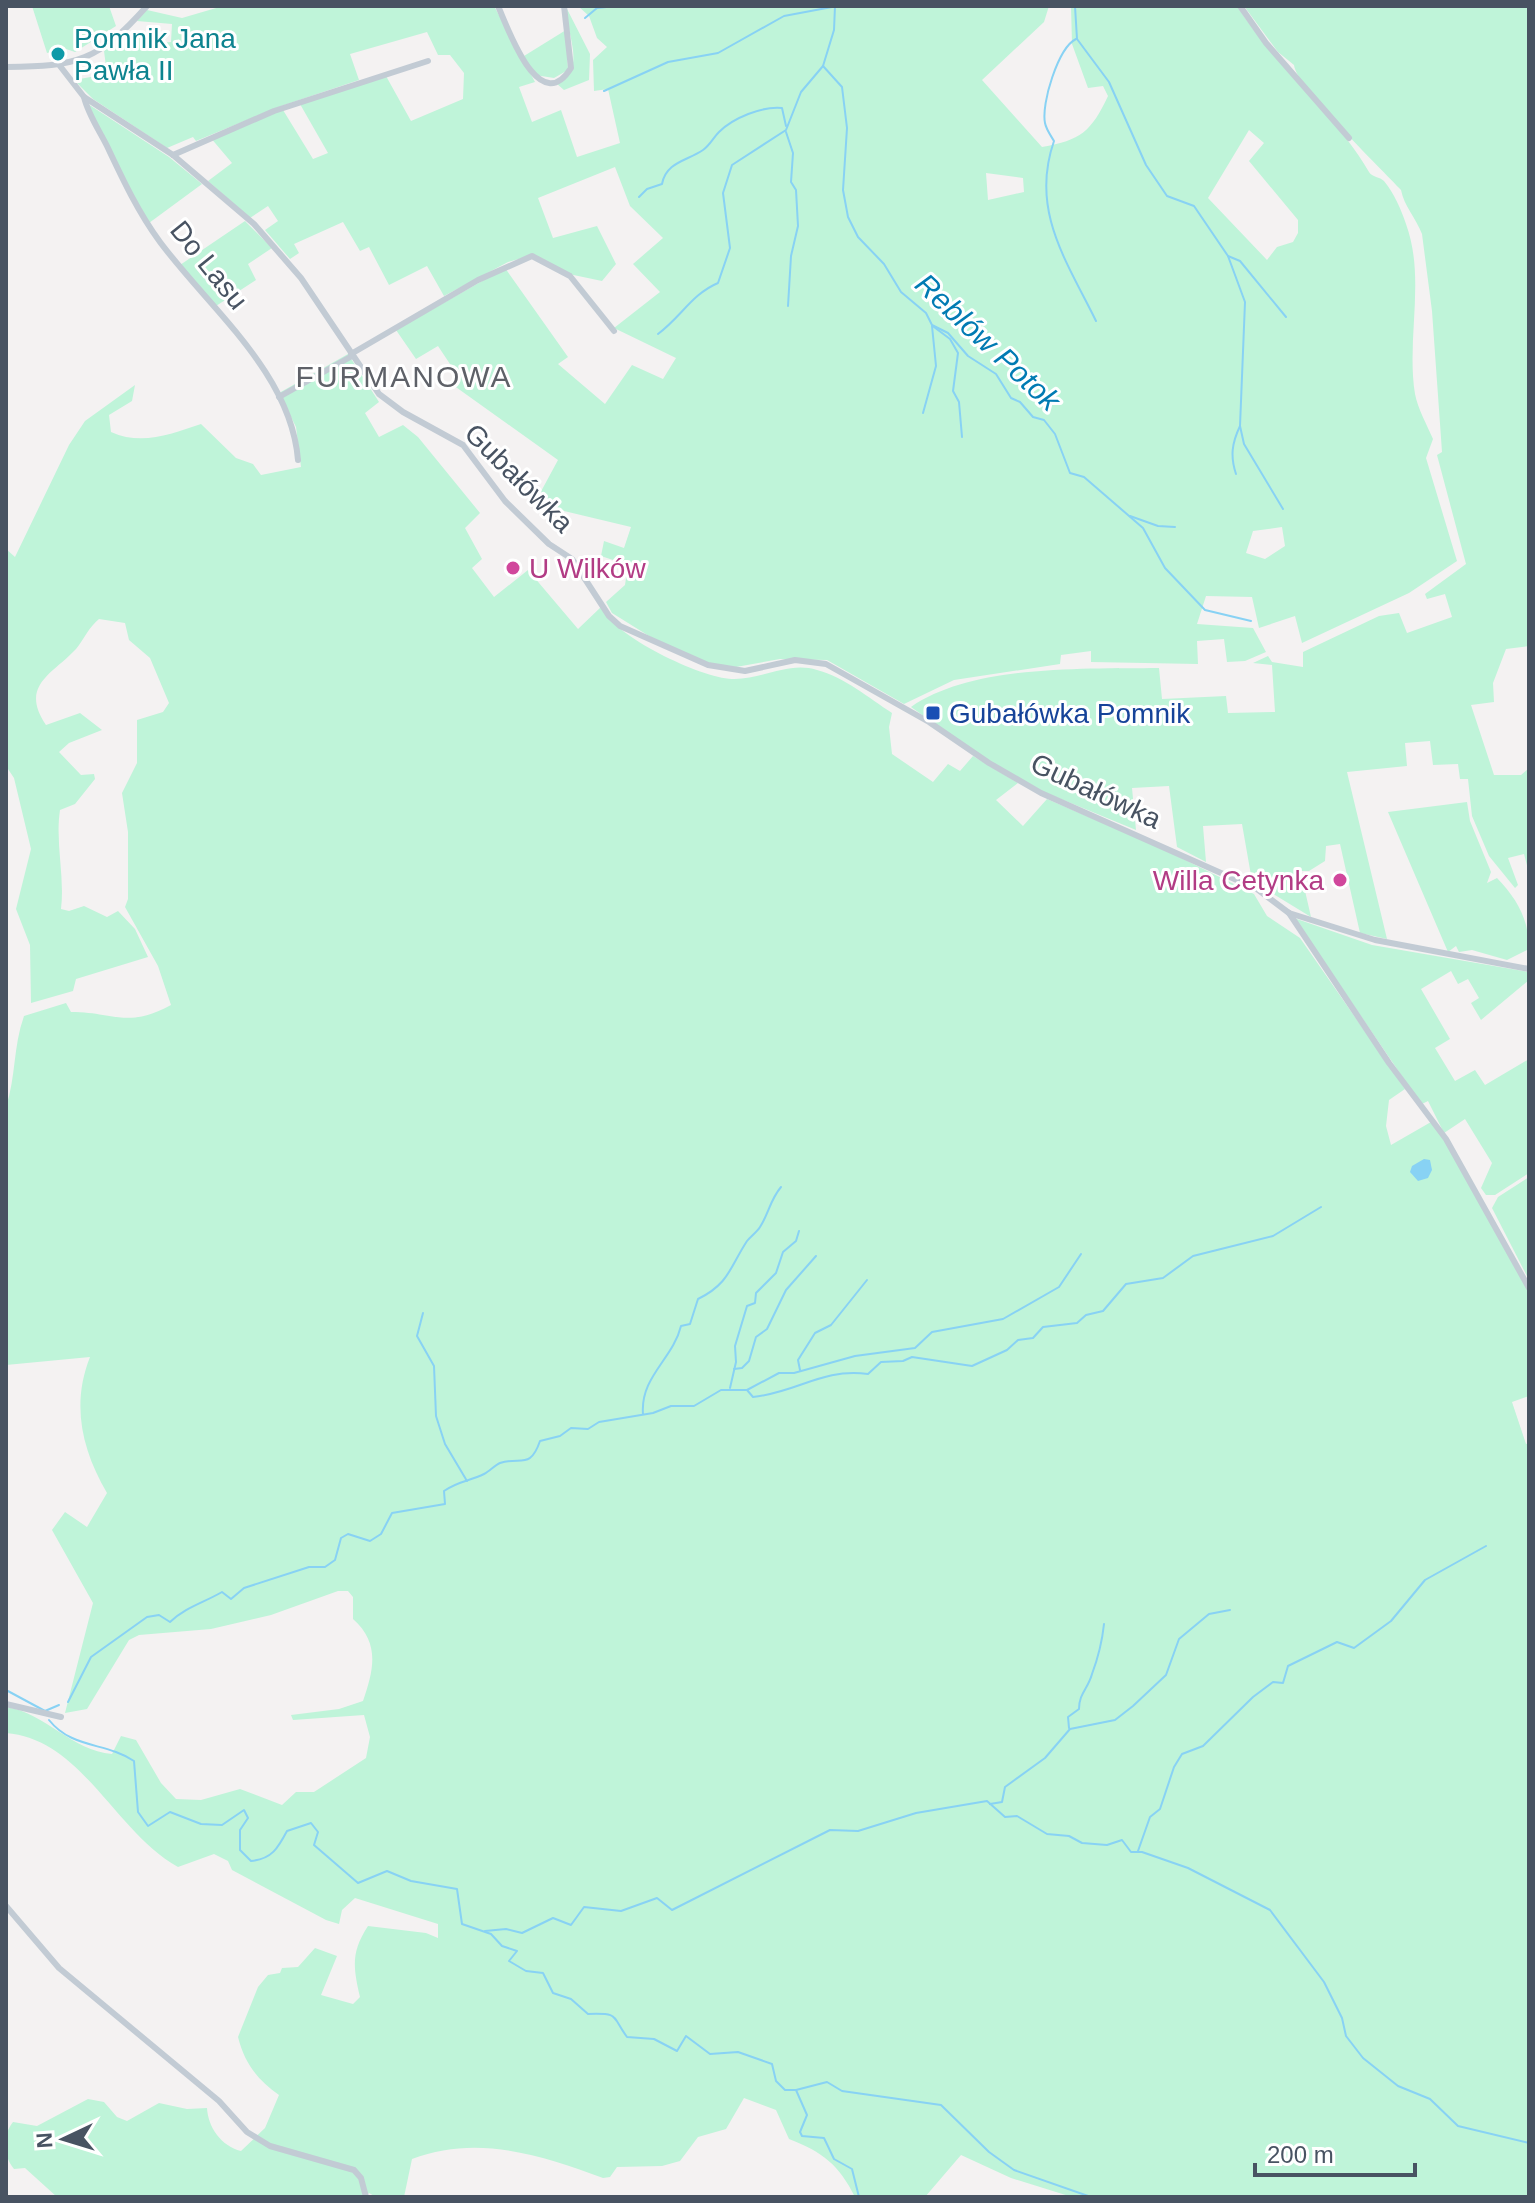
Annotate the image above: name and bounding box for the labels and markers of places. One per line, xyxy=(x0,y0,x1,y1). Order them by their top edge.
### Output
place label: Pomnik Jana Pawła II xyxy=(74,23,236,86)
marker: Pomnik Jana Pawła II xyxy=(49,45,67,63)
place label: U Wilków xyxy=(529,553,646,584)
marker: U Wilków xyxy=(504,559,522,577)
place label: Gubałówka Pomnik xyxy=(949,698,1191,729)
marker: Gubałówka Pomnik xyxy=(924,704,942,722)
place label: Willa Cetynka xyxy=(1153,865,1324,896)
marker: Willa Cetynka xyxy=(1331,871,1349,889)

